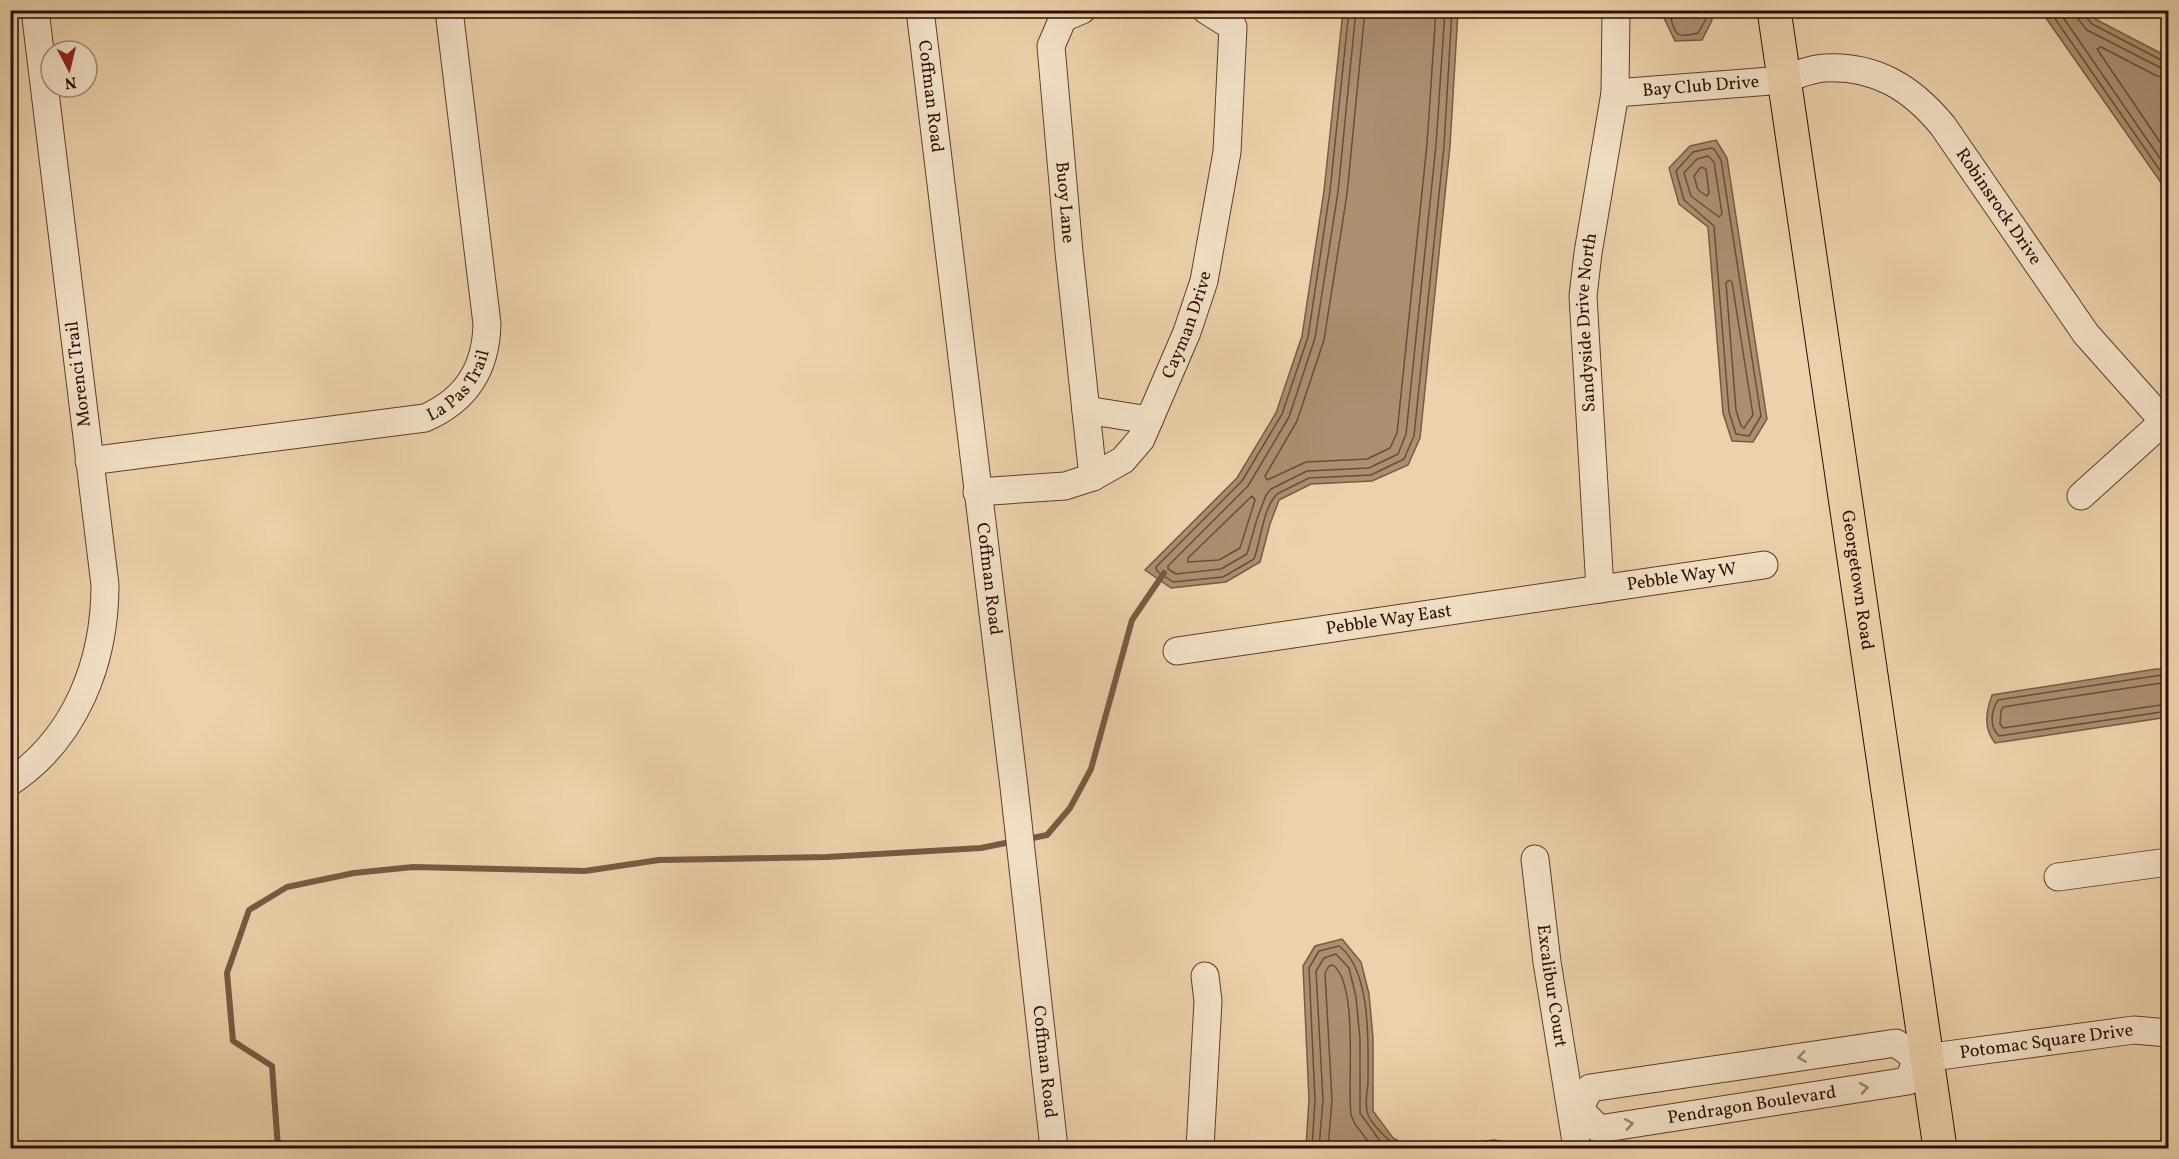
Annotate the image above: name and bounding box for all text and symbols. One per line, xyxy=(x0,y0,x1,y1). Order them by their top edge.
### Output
north arrow xyxy=(39,39,99,99)
street label: Coffman Road xyxy=(911,39,950,154)
street label: Bay Club Drive xyxy=(1641,69,1760,103)
text: N xyxy=(63,70,78,94)
street label: Robinsrock Drive xyxy=(1949,143,2048,270)
street label: Buoy Lane xyxy=(1049,160,1081,244)
street label: Sandyside Drive North xyxy=(1570,231,1604,413)
street label: Cayman Drive xyxy=(1156,269,1218,383)
street label: Morenci Trail xyxy=(60,320,98,428)
street label: La Pas Trail xyxy=(422,347,496,428)
street label: Georgetown Road xyxy=(1835,508,1880,652)
street label: Coffman Road xyxy=(970,521,1008,637)
street label: Pebble Way W xyxy=(1625,557,1738,597)
street label: Pebble Way East xyxy=(1324,598,1453,642)
street label: Excalibur Court xyxy=(1530,923,1573,1049)
street label: Coffman Road xyxy=(1026,1004,1063,1119)
street label: Potomac Square Drive xyxy=(1958,1018,2135,1066)
one-way arrow xyxy=(1797,1050,1807,1062)
street label: Pendragon Boulevard xyxy=(1666,1080,1838,1131)
one-way arrow xyxy=(1858,1082,1868,1095)
one-way arrow xyxy=(1625,1118,1634,1130)

